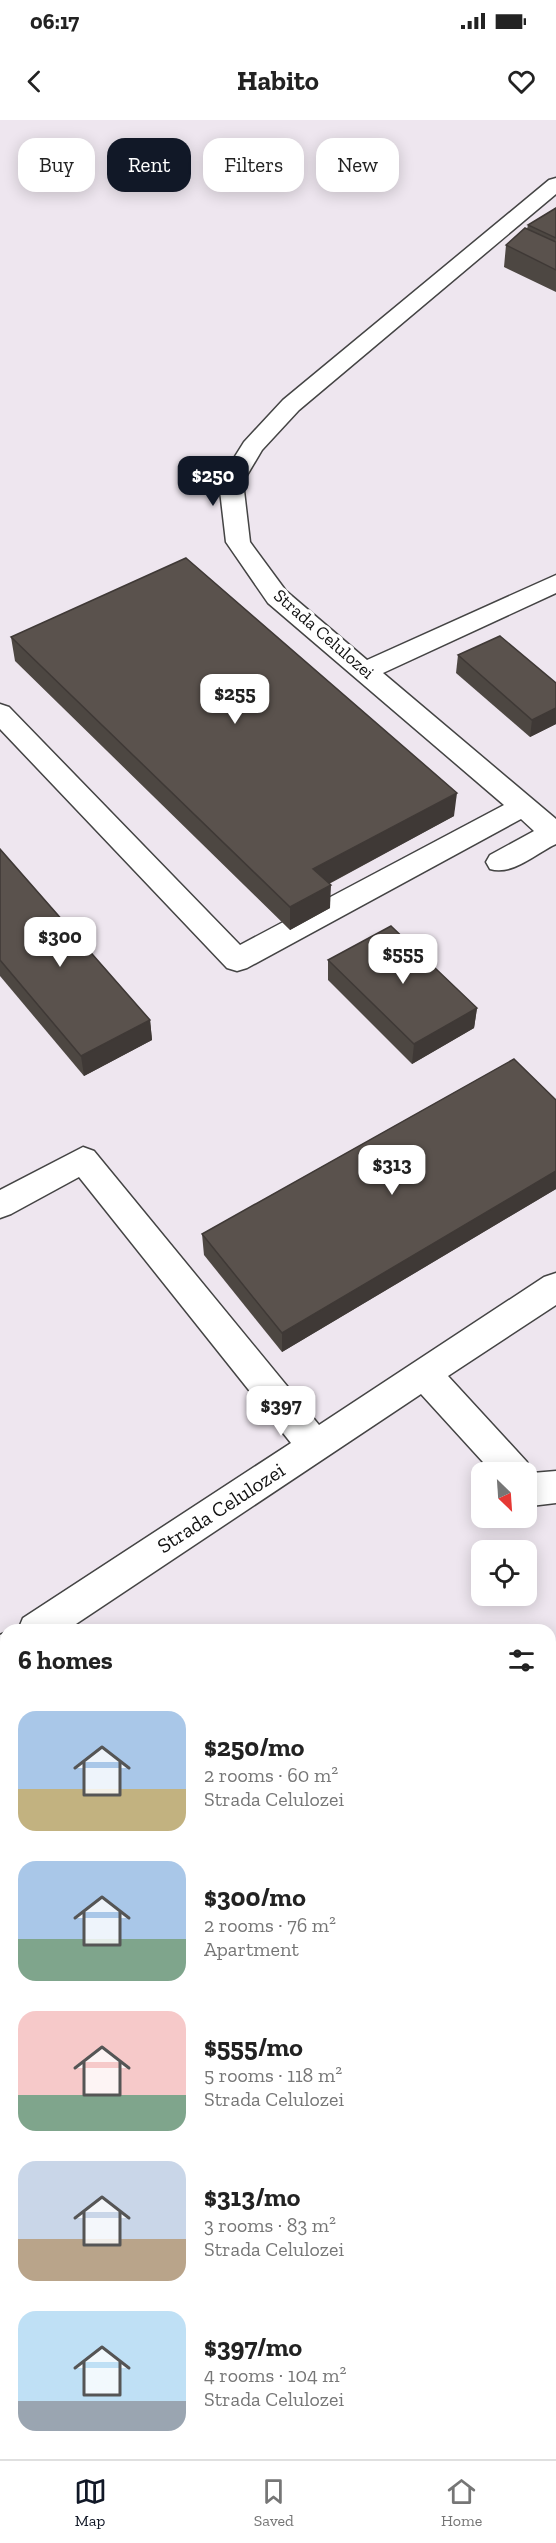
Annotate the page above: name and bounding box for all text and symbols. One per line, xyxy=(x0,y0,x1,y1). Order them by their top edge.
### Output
text: 06:17 xyxy=(30,8,79,35)
icon: back xyxy=(18,65,51,98)
text: Habito xyxy=(237,65,319,97)
icon: heart xyxy=(505,65,538,98)
chip: Buy xyxy=(18,138,95,192)
chip: Rent xyxy=(107,138,191,192)
chip: Filters xyxy=(203,138,304,192)
chip: New xyxy=(316,138,399,192)
pin: $250 xyxy=(177,456,249,507)
text: $250 xyxy=(192,463,234,487)
street label: Strada Celulozei xyxy=(269,584,379,684)
pin: $255 xyxy=(199,674,271,725)
text: $255 xyxy=(214,681,256,705)
pin: $300 xyxy=(24,917,96,968)
text: $300 xyxy=(38,924,82,948)
pin: $555 xyxy=(367,934,439,985)
text: $555 xyxy=(382,941,424,965)
pin: $313 xyxy=(356,1145,428,1196)
text: $313 xyxy=(372,1152,412,1176)
pin: $397 xyxy=(245,1386,317,1437)
text: $397 xyxy=(260,1393,302,1417)
street label: Strada Celulozei xyxy=(152,1457,289,1558)
north arrow xyxy=(471,1462,537,1528)
map controls xyxy=(471,1462,537,1606)
button: locate xyxy=(471,1540,537,1606)
text: 6 homes xyxy=(18,1644,113,1676)
icon: filters xyxy=(505,1644,538,1677)
text: $250/mo xyxy=(204,1731,304,1763)
icon: home xyxy=(66,1735,138,1807)
text: 2 rooms · 60 m² xyxy=(204,1763,338,1787)
text: Strada Celulozei xyxy=(204,1787,344,1811)
text: $300/mo xyxy=(204,1881,306,1913)
icon: home xyxy=(66,1885,138,1957)
text: 2 rooms · 76 m² xyxy=(204,1913,336,1937)
text: Apartment xyxy=(204,1937,299,1961)
text: $555/mo xyxy=(204,2031,303,2063)
icon: home xyxy=(66,2035,138,2107)
text: 5 rooms · 118 m² xyxy=(204,2063,342,2087)
text: Strada Celulozei xyxy=(204,2087,344,2111)
text: $313/mo xyxy=(204,2181,300,2213)
icon: home xyxy=(66,2185,138,2257)
text: 3 rooms · 83 m² xyxy=(204,2213,336,2237)
text: Strada Celulozei xyxy=(204,2237,344,2261)
text: $397/mo xyxy=(204,2331,302,2363)
icon: home xyxy=(66,2335,138,2407)
text: 4 rooms · 104 m² xyxy=(204,2363,346,2387)
text: Strada Celulozei xyxy=(204,2387,344,2411)
tab: Map xyxy=(74,2475,107,2530)
tab: Saved xyxy=(254,2475,294,2530)
tab: Home xyxy=(441,2475,482,2530)

